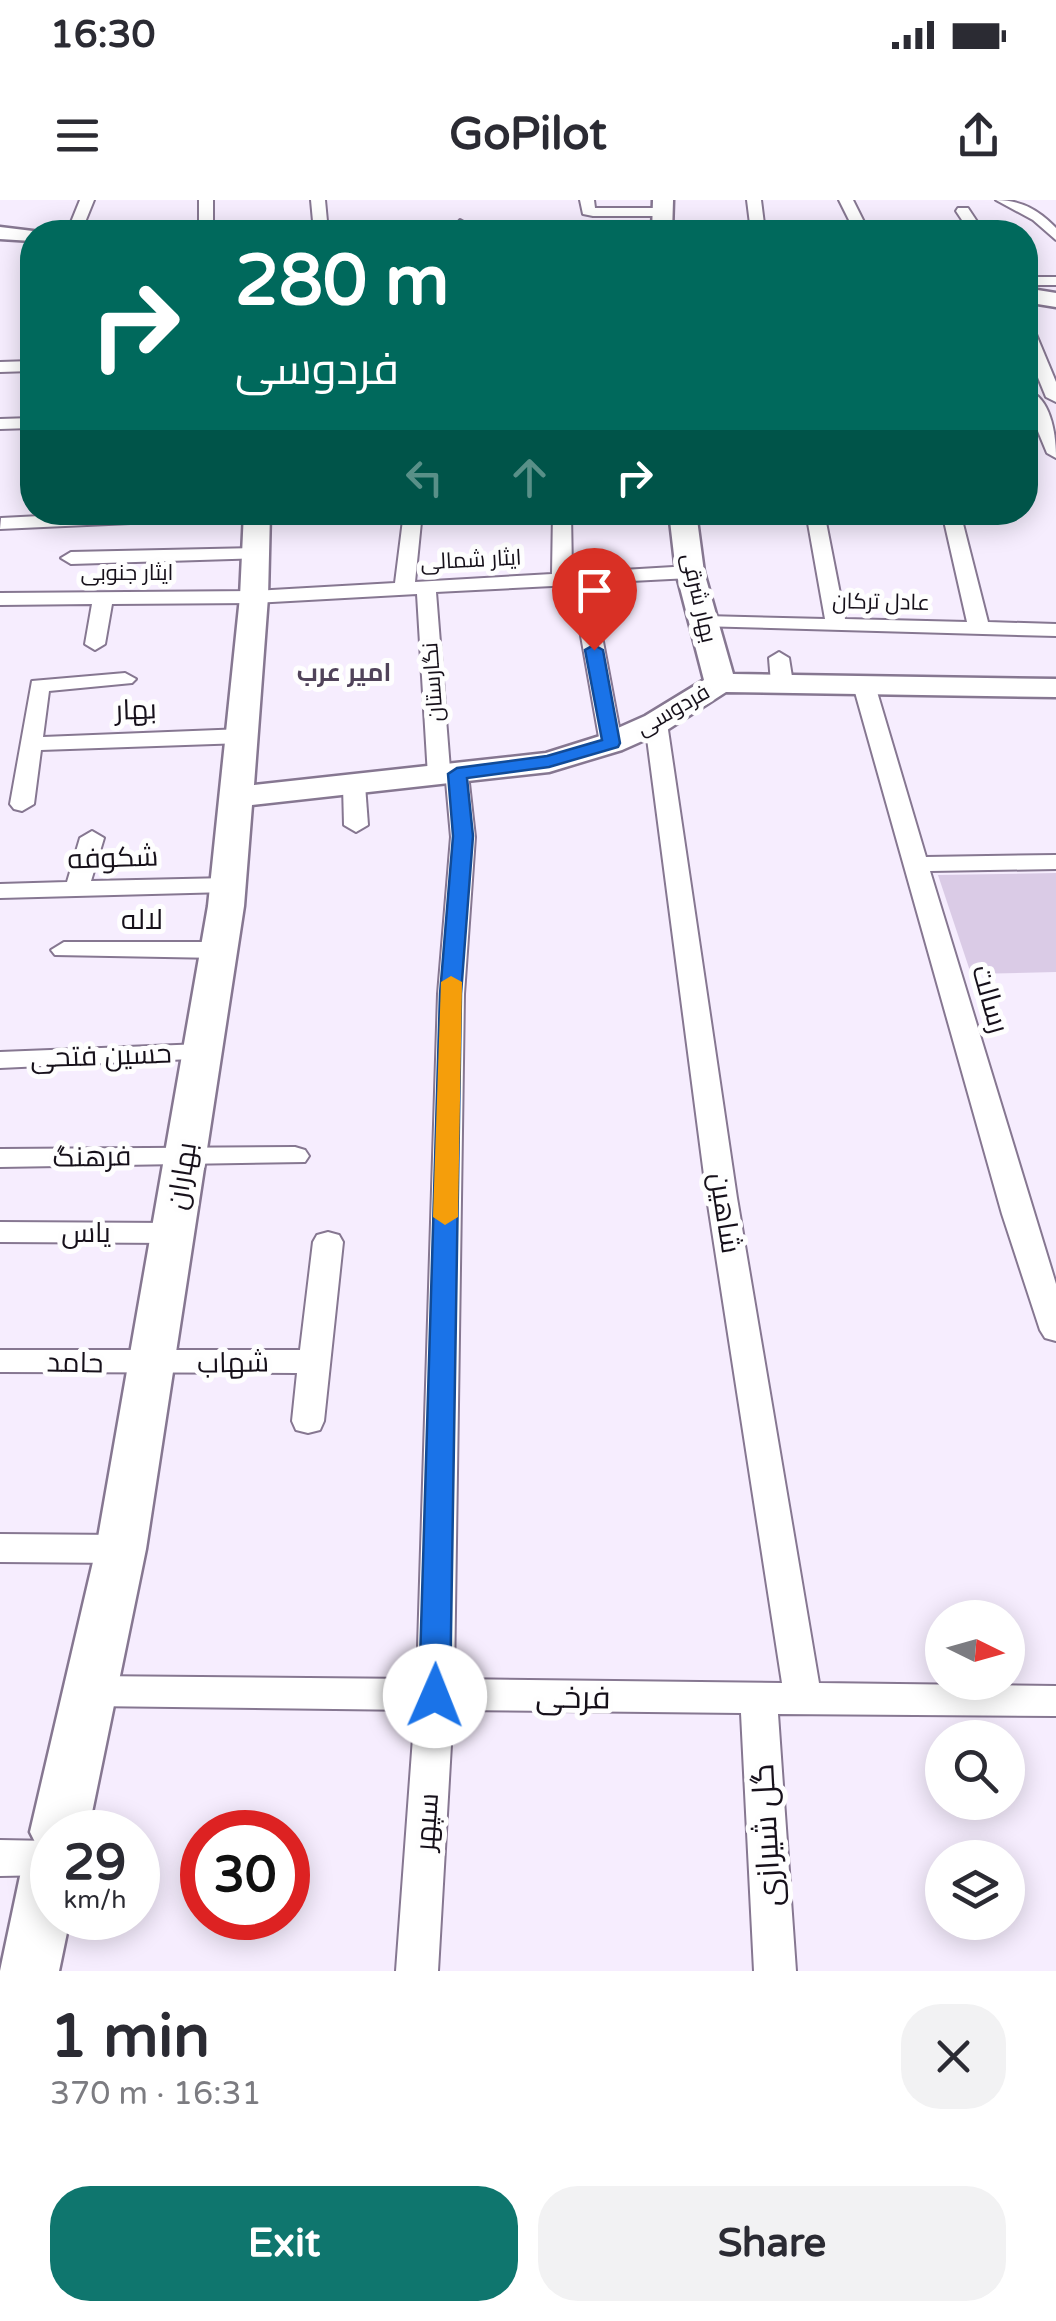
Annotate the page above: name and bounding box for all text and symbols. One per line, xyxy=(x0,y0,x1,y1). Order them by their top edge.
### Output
text: 16:30 xyxy=(50,12,155,58)
icon: menu xyxy=(50,108,105,163)
text: GoPilot xyxy=(449,108,607,162)
icon: share xyxy=(951,108,1006,163)
text: 280 m xyxy=(235,240,449,324)
icon: right xyxy=(70,260,200,390)
text: فردوسی xyxy=(235,343,399,397)
icon: left xyxy=(397,450,452,505)
icon: ahead xyxy=(502,450,557,505)
icon: right xyxy=(607,450,662,505)
street label: ایثار شمالی xyxy=(420,544,522,576)
pin xyxy=(552,548,637,651)
street label: بهار شرقی xyxy=(676,551,722,645)
street label: ایثار جنوبی xyxy=(81,560,173,586)
icon: arrive xyxy=(567,563,622,618)
street label: عادل ترکان xyxy=(832,588,930,616)
street label: نگارستان xyxy=(417,641,449,723)
district label: امیر عرب xyxy=(297,658,391,688)
street label: فردوسی xyxy=(632,679,714,741)
street label: بهار xyxy=(113,692,157,728)
street label: شکوفه xyxy=(67,839,159,877)
street label: لاله xyxy=(121,903,163,937)
street label: رسالت xyxy=(964,961,1016,1037)
street label: حسین فتحی xyxy=(30,1037,172,1075)
street label: فرهنگ xyxy=(52,1139,132,1175)
street label: بهاران xyxy=(160,1140,204,1212)
street label: شاهین xyxy=(702,1170,748,1256)
street label: یاس xyxy=(61,1216,111,1250)
street label: شهاب xyxy=(197,1345,269,1381)
street label: حامد xyxy=(46,1346,104,1380)
north arrow xyxy=(925,1600,1025,1700)
map controls xyxy=(925,1600,1025,1940)
position arrow xyxy=(383,1644,487,1748)
street label: فرخی xyxy=(535,1678,611,1718)
button: search xyxy=(925,1720,1025,1820)
street label: گل شیرازی xyxy=(744,1762,790,1908)
street label: سپهر xyxy=(408,1792,446,1854)
speed limit sign: 30 xyxy=(180,1810,310,1940)
text: 29 xyxy=(64,1833,126,1893)
button: layers xyxy=(925,1840,1025,1940)
text: km/h xyxy=(64,1885,126,1915)
text: 1 min xyxy=(50,2001,210,2073)
button: close xyxy=(901,2004,1006,2109)
text: 370 m · 16:31 xyxy=(50,2075,262,2113)
button: Exit xyxy=(50,2186,518,2301)
button: Share xyxy=(538,2186,1006,2301)

